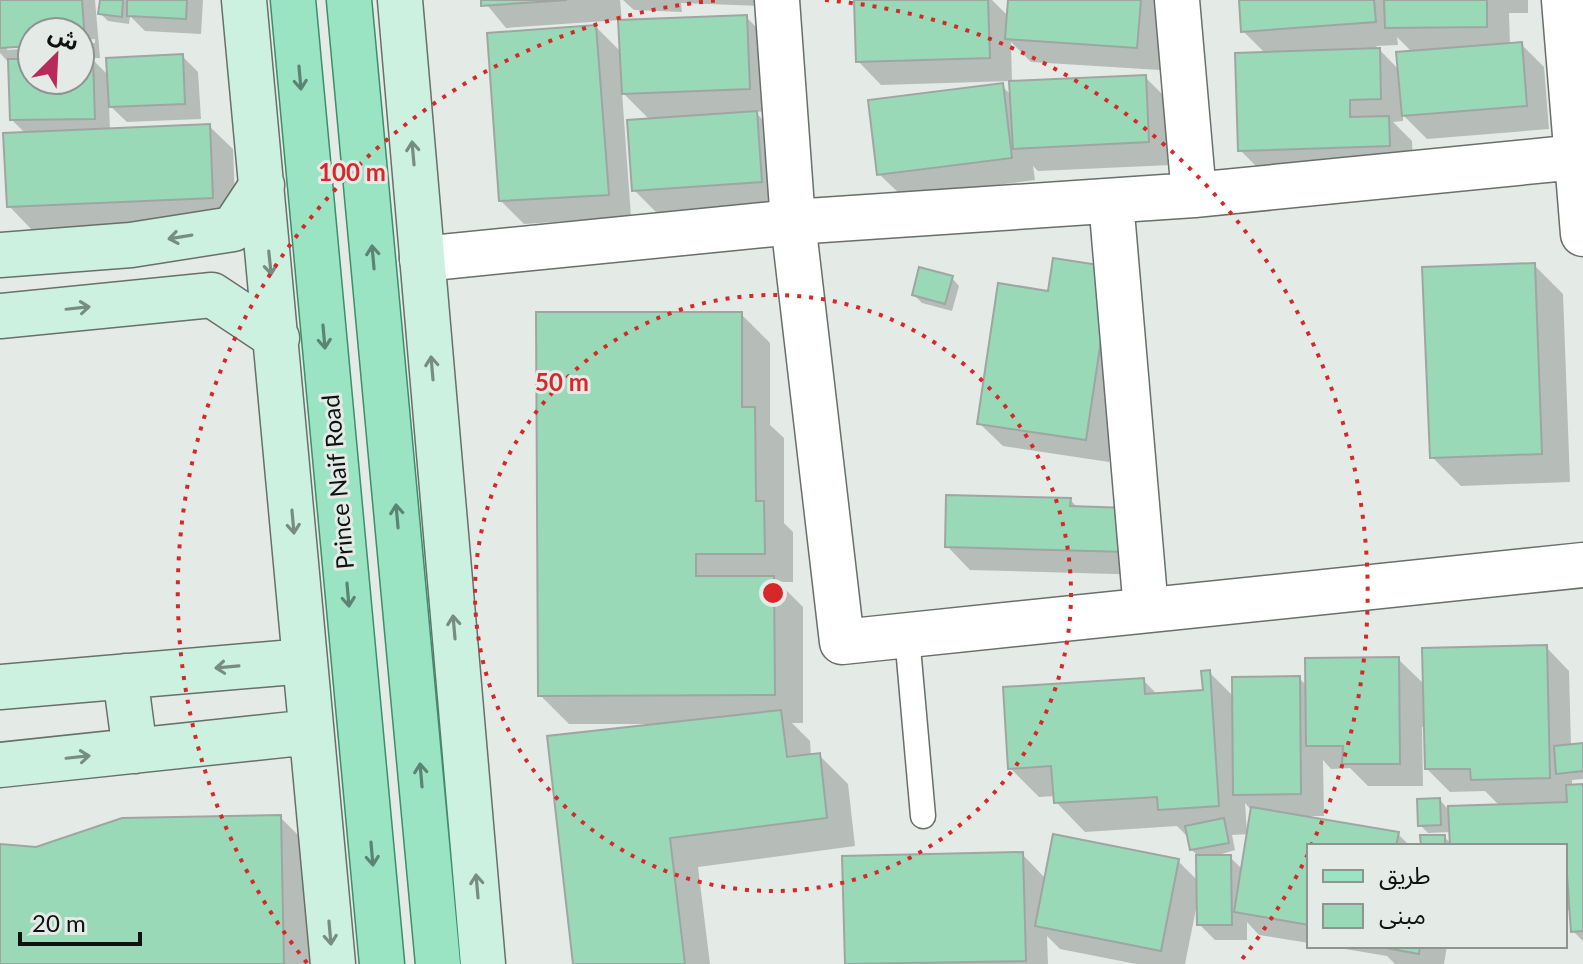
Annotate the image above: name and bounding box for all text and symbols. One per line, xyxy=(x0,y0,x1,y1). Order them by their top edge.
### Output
north arrow xyxy=(16,16,96,96)
text: ش xyxy=(45,19,84,56)
one-way arrow xyxy=(293,64,308,91)
one-way arrow xyxy=(406,140,421,167)
text: 100 m xyxy=(318,157,386,186)
one-way arrow xyxy=(168,230,193,245)
one-way arrow xyxy=(365,244,380,271)
one-way arrow xyxy=(262,249,277,276)
one-way arrow xyxy=(64,301,91,316)
one-way arrow xyxy=(317,323,332,349)
one-way arrow xyxy=(424,355,439,382)
text: 50 m xyxy=(535,367,589,396)
street label: Prince Naif Road xyxy=(315,393,359,571)
one-way arrow xyxy=(389,503,404,530)
one-way arrow xyxy=(286,508,301,535)
centre of rings xyxy=(759,579,787,607)
one-way arrow xyxy=(341,581,356,608)
one-way arrow xyxy=(446,614,461,641)
one-way arrow xyxy=(215,660,241,675)
one-way arrow xyxy=(64,749,91,764)
one-way arrow xyxy=(413,762,428,789)
one-way arrow xyxy=(365,840,380,867)
legend xyxy=(1307,844,1567,948)
text: طريق xyxy=(1379,860,1431,891)
one-way arrow xyxy=(469,873,484,900)
scale bar xyxy=(20,896,140,946)
text: مبنى xyxy=(1379,900,1426,929)
text: 20 m xyxy=(32,908,86,937)
one-way arrow xyxy=(322,920,337,946)

